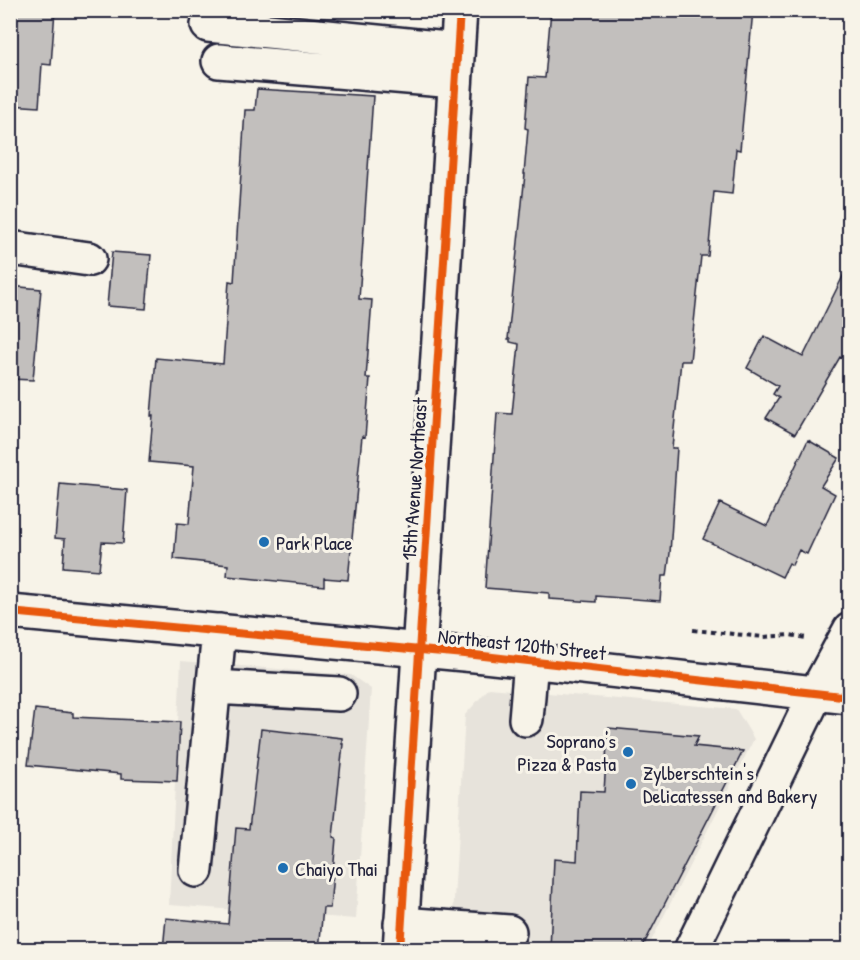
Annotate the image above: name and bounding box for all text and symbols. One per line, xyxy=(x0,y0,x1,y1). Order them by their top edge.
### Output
street label: 15th Avenue Northeast xyxy=(395,396,433,561)
place label: Park Place xyxy=(276,529,353,556)
marker: Park Place xyxy=(257,535,271,549)
street label: Northeast 120th Street xyxy=(437,622,608,666)
place label: Soprano's Pizza & Pasta xyxy=(517,727,616,777)
marker: Soprano's Pizza & Pasta xyxy=(621,745,635,759)
place label: Zylberschtein's Delicatessen and Bakery xyxy=(643,759,817,809)
marker: Zylberschtein's Delicatessen and Bakery xyxy=(624,777,638,791)
place label: Chaiyo Thai xyxy=(295,855,378,882)
marker: Chaiyo Thai xyxy=(276,861,290,875)

